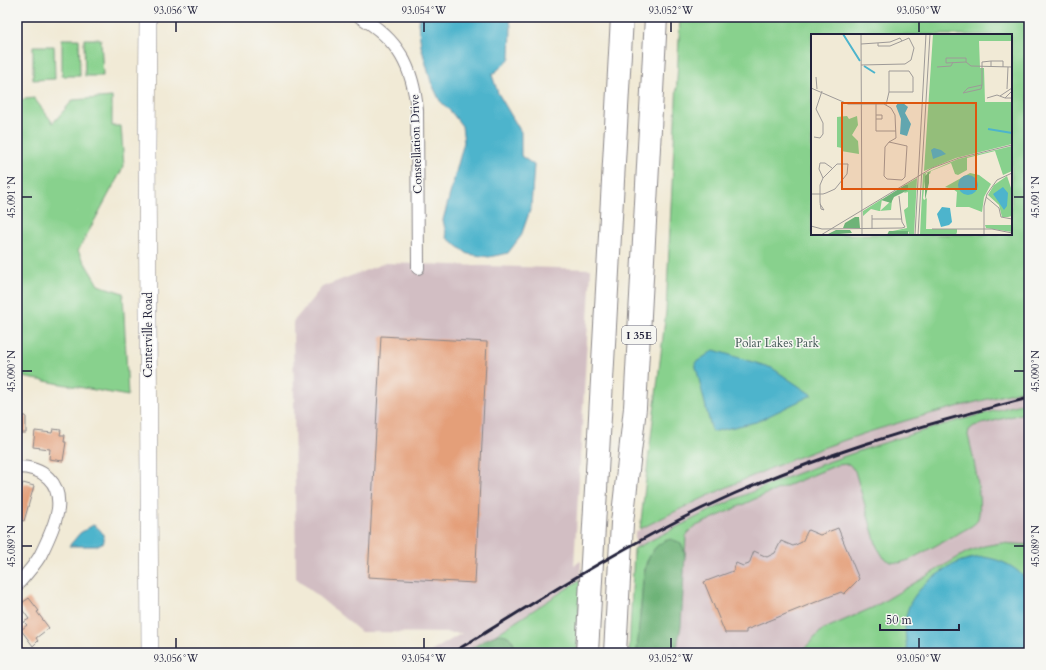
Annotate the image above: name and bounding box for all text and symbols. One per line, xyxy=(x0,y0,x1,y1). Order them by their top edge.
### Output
text: 93.056°W xyxy=(154,4,199,18)
text: 93.054°W xyxy=(402,4,447,18)
text: 93.052°W xyxy=(649,4,694,18)
text: 93.050°W xyxy=(897,4,942,18)
inset map xyxy=(811,34,1012,235)
street label: Constellation Drive xyxy=(406,94,426,194)
text: 45.091°N xyxy=(5,176,19,218)
text: 45.091°N xyxy=(1029,176,1043,218)
street label: Centerville Road xyxy=(140,292,156,378)
road number: I 35E xyxy=(622,326,656,344)
park label: Polar Lakes Park xyxy=(735,335,820,351)
text: 45.090°N xyxy=(5,350,19,392)
text: 45.090°N xyxy=(1029,350,1043,392)
text: 45.089°N xyxy=(5,525,19,567)
text: 45.089°N xyxy=(1029,525,1043,567)
scale bar xyxy=(880,606,959,632)
text: 50 m xyxy=(886,612,913,628)
text: 93.056°W xyxy=(154,652,199,666)
text: 93.054°W xyxy=(402,652,447,666)
text: 93.052°W xyxy=(649,652,694,666)
text: 93.050°W xyxy=(897,652,942,666)

